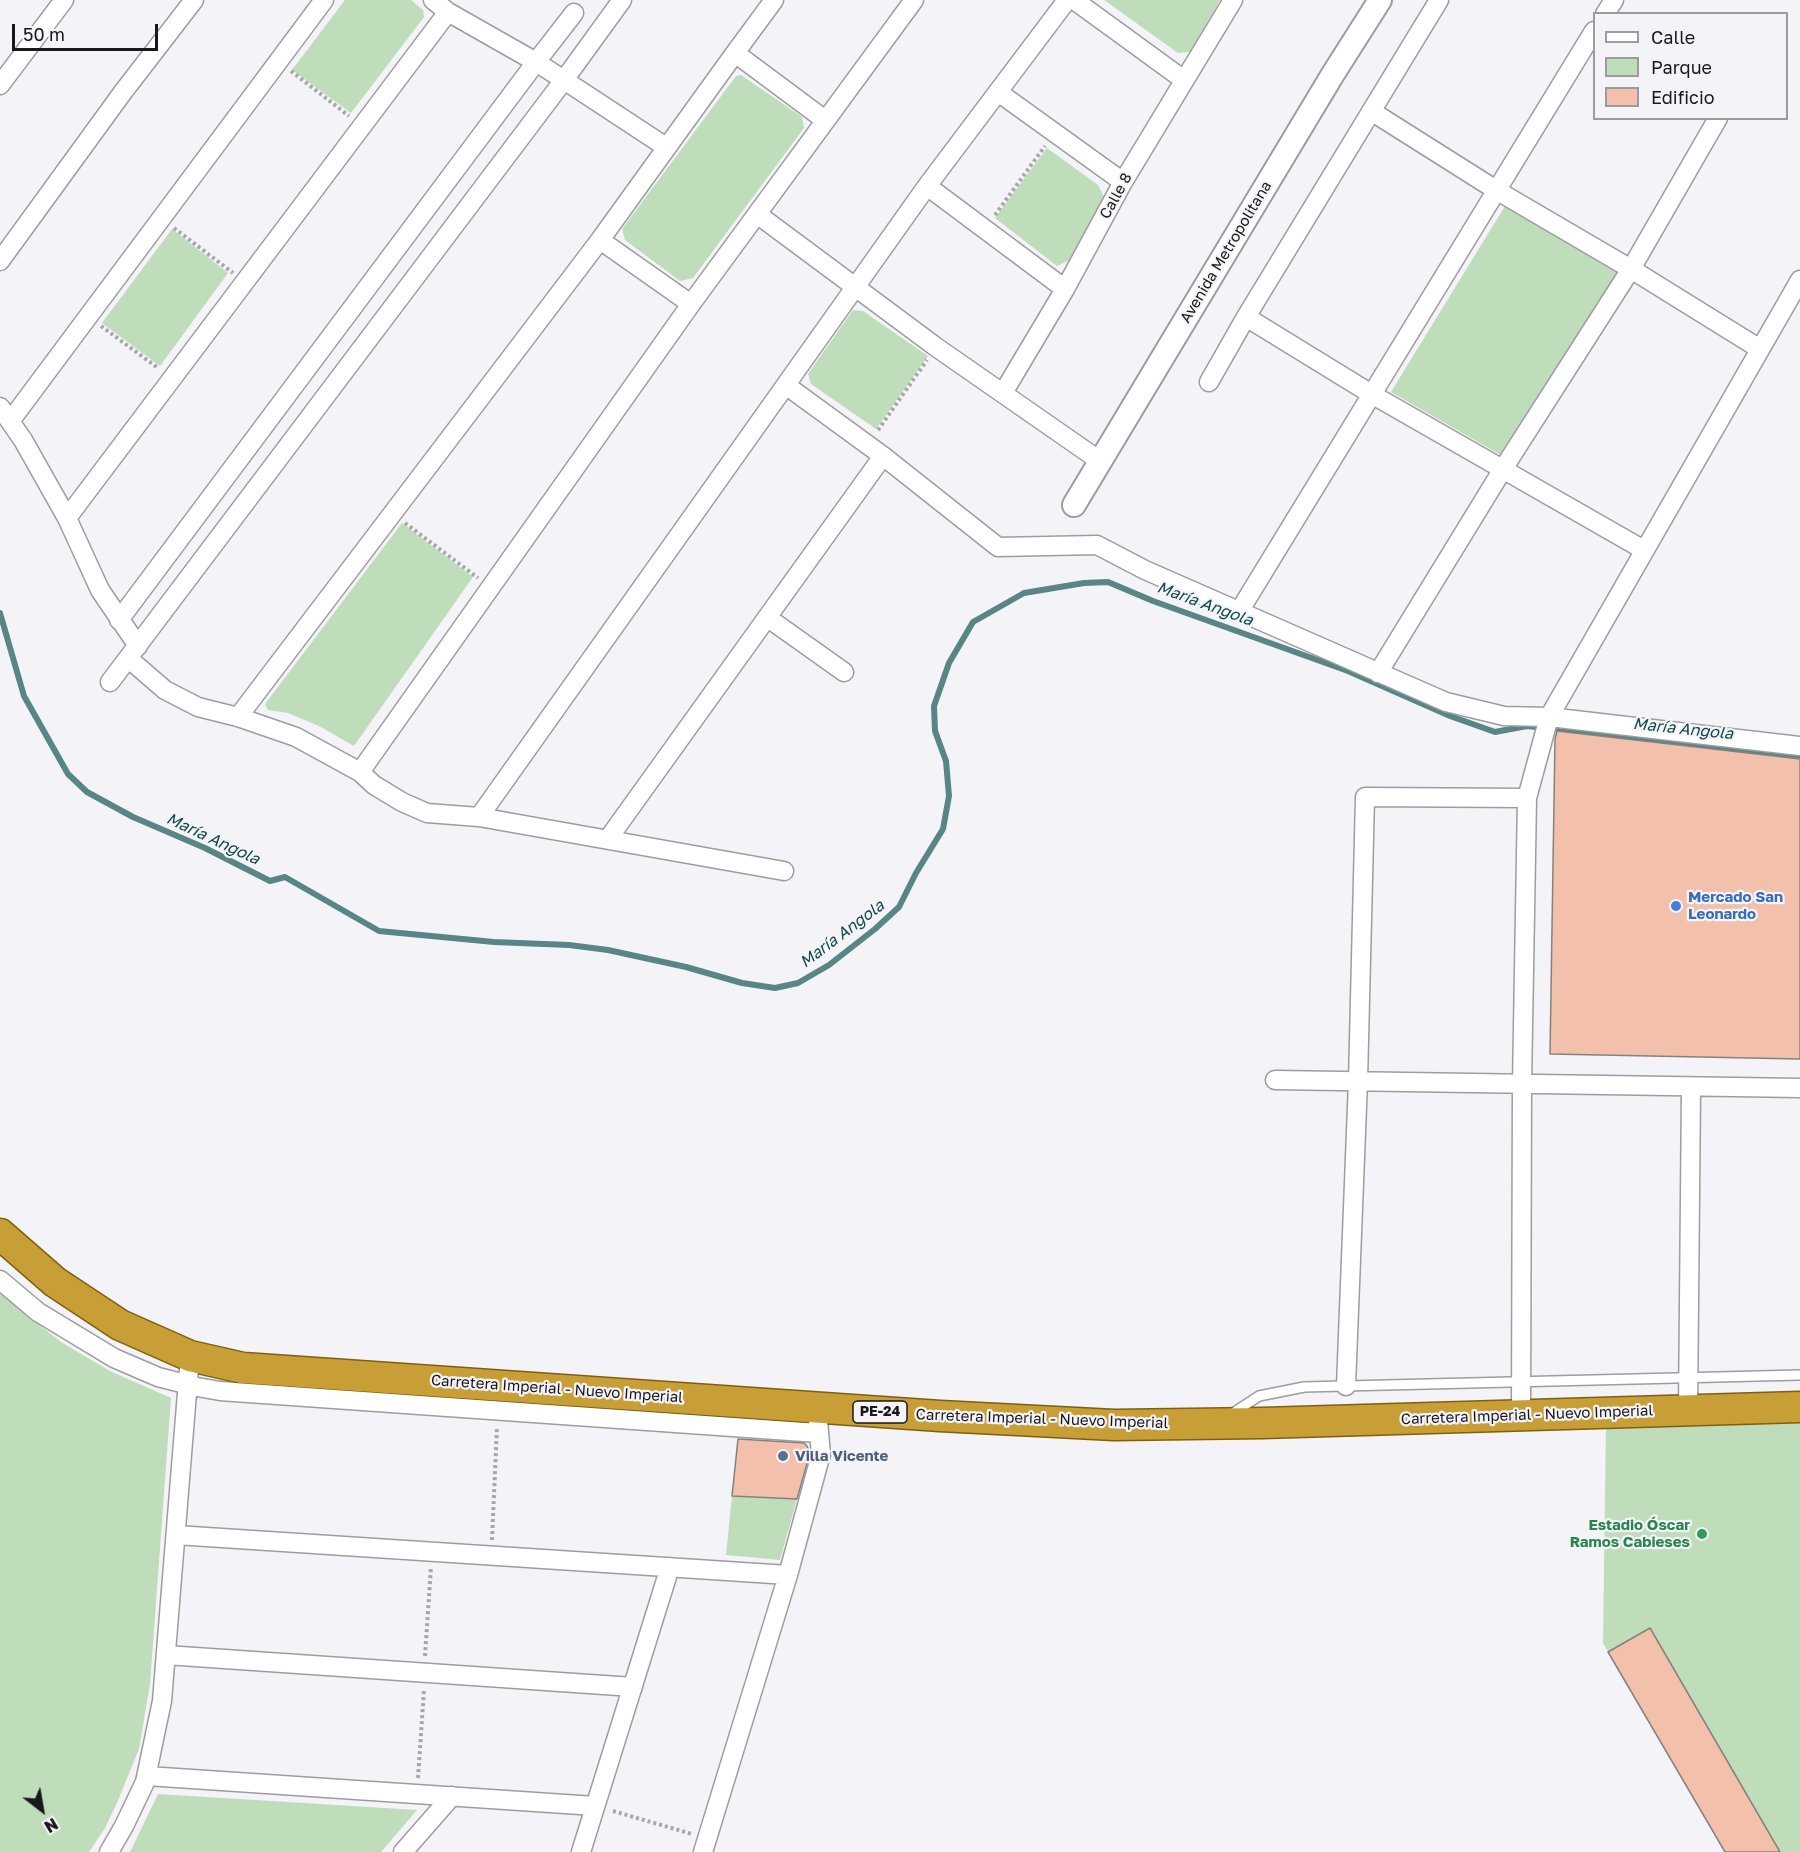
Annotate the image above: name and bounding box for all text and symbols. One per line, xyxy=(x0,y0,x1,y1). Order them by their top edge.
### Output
scale bar xyxy=(15,12,160,50)
legend xyxy=(1593,12,1788,120)
text: 50 m xyxy=(23,23,65,45)
text: Calle xyxy=(1651,26,1695,48)
text: Parque xyxy=(1651,56,1712,78)
text: Edificio xyxy=(1651,86,1715,108)
street label: Calle 8 xyxy=(1096,170,1136,222)
street label: Avenida Metropolitana xyxy=(1177,178,1275,326)
water label: María Angola xyxy=(1154,578,1256,630)
water label: María Angola xyxy=(1632,714,1734,744)
water label: María Angola xyxy=(163,809,263,869)
place label: Mercado San Leonardo xyxy=(1688,888,1783,923)
water label: María Angola xyxy=(796,896,888,972)
marker: Mercado San Leonardo xyxy=(1669,899,1683,913)
street label: Carretera Imperial - Nuevo Imperial xyxy=(430,1371,684,1407)
road number: PE-24 xyxy=(853,1401,907,1423)
street label: Carretera Imperial - Nuevo Imperial xyxy=(1400,1402,1654,1428)
street label: Carretera Imperial - Nuevo Imperial xyxy=(915,1406,1169,1432)
place label: Villa Vicente xyxy=(795,1447,888,1465)
marker: Villa Vicente xyxy=(776,1449,790,1463)
place label: Estadio Óscar Ramos Cabieses xyxy=(1570,1516,1690,1551)
marker: Estadio Óscar Ramos Cabieses xyxy=(1695,1527,1709,1541)
north arrow xyxy=(12,1780,72,1840)
text: N xyxy=(41,1814,62,1837)

